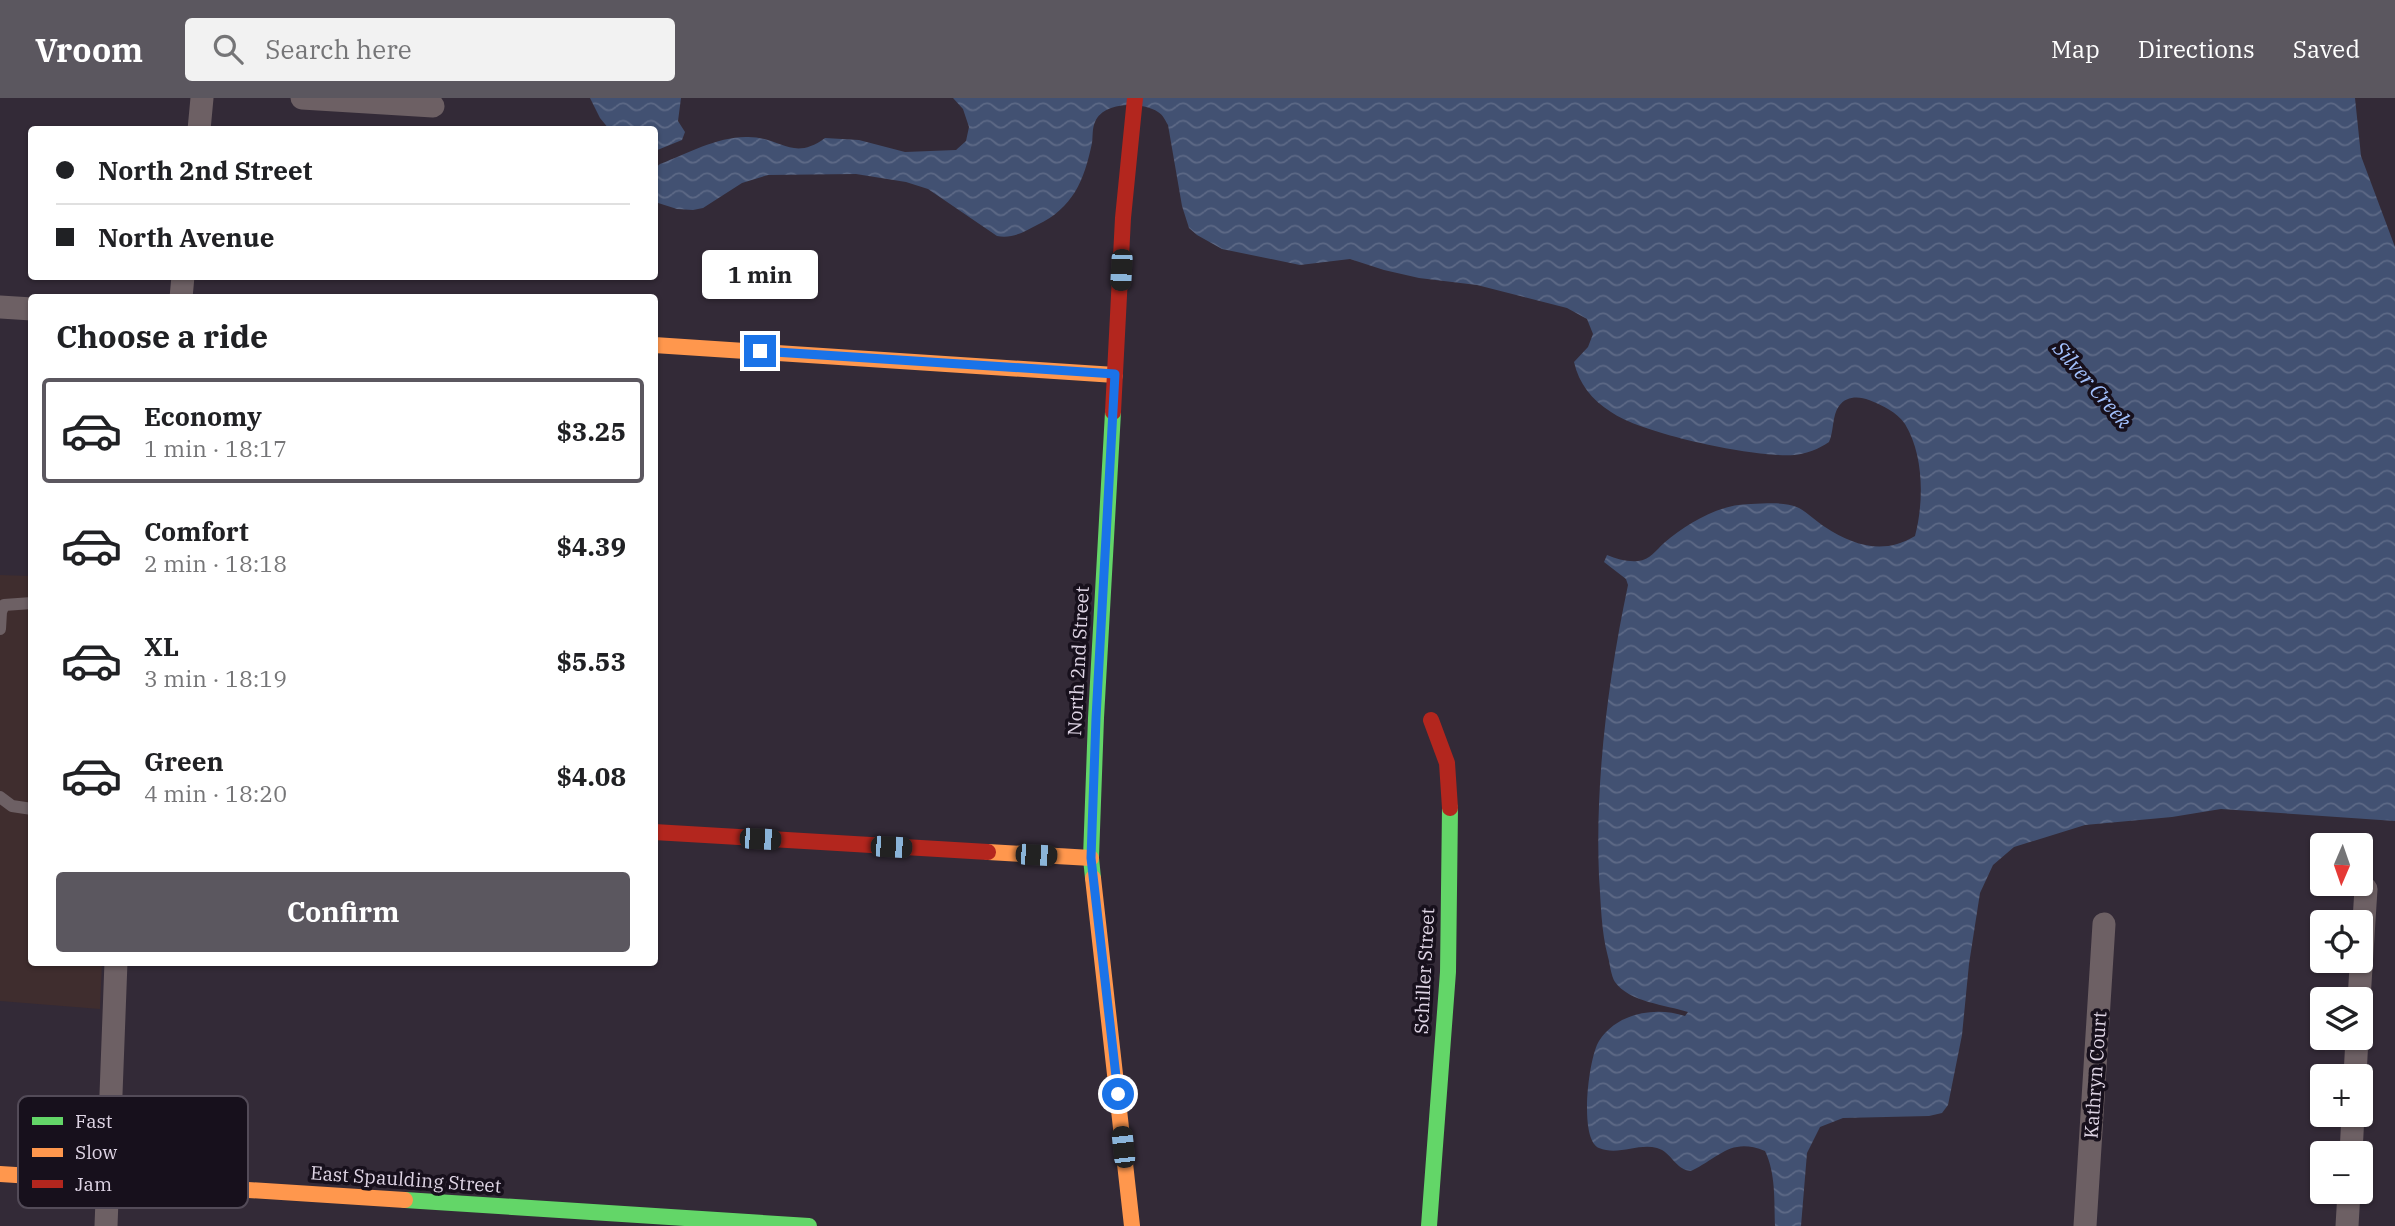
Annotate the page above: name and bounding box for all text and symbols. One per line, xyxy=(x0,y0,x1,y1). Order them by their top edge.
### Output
search box xyxy=(185,18,675,81)
text: Vroom xyxy=(35,28,143,71)
icon: search xyxy=(209,30,247,68)
text: Search here xyxy=(265,32,412,66)
text: Map xyxy=(2051,33,2100,65)
text: Directions xyxy=(2138,33,2255,65)
text: Saved xyxy=(2293,33,2360,65)
text: North 2nd Street xyxy=(98,153,312,187)
text: North Avenue xyxy=(98,220,274,254)
car xyxy=(1110,248,1133,292)
callout: 1 min xyxy=(702,250,818,299)
text: 1 min xyxy=(728,259,792,289)
text: Choose a ride xyxy=(56,315,268,357)
water label: Silver Creek xyxy=(2046,334,2139,435)
route end xyxy=(744,335,776,367)
icon: car xyxy=(60,399,123,462)
text: Economy xyxy=(144,399,262,433)
text: $3.25 xyxy=(556,414,626,448)
text: 1 min · 18:17 xyxy=(144,433,287,463)
icon: car xyxy=(60,514,123,577)
text: Comfort xyxy=(144,514,249,548)
text: $4.39 xyxy=(556,529,626,563)
text: 2 min · 18:18 xyxy=(144,548,287,578)
street label: North 2nd Street xyxy=(1062,585,1094,736)
icon: car xyxy=(60,629,123,692)
text: XL xyxy=(144,629,179,663)
text: $5.53 xyxy=(556,644,626,678)
text: 3 min · 18:19 xyxy=(144,663,287,693)
icon: car xyxy=(60,744,123,807)
text: Green xyxy=(144,744,224,778)
text: $4.08 xyxy=(556,759,626,793)
text: 4 min · 18:20 xyxy=(144,778,287,808)
car xyxy=(739,827,782,851)
north arrow xyxy=(2310,833,2373,896)
map controls xyxy=(2310,833,2373,1204)
car xyxy=(870,835,913,859)
car xyxy=(1015,843,1058,867)
button: Confirm xyxy=(56,872,630,952)
street label: Schiller Street xyxy=(1409,907,1439,1035)
button: locate xyxy=(2310,910,2373,973)
button: layers xyxy=(2310,987,2373,1050)
street label: Kathryn Court xyxy=(2079,1010,2111,1139)
button: + xyxy=(2310,1064,2373,1127)
route start xyxy=(1102,1078,1134,1110)
legend xyxy=(18,1096,248,1208)
text: Fast xyxy=(75,1109,113,1133)
car xyxy=(1111,1125,1136,1169)
text: Slow xyxy=(75,1140,117,1164)
button: − xyxy=(2310,1141,2373,1204)
street label: East Spaulding Street xyxy=(310,1160,503,1198)
text: Jam xyxy=(75,1172,112,1196)

